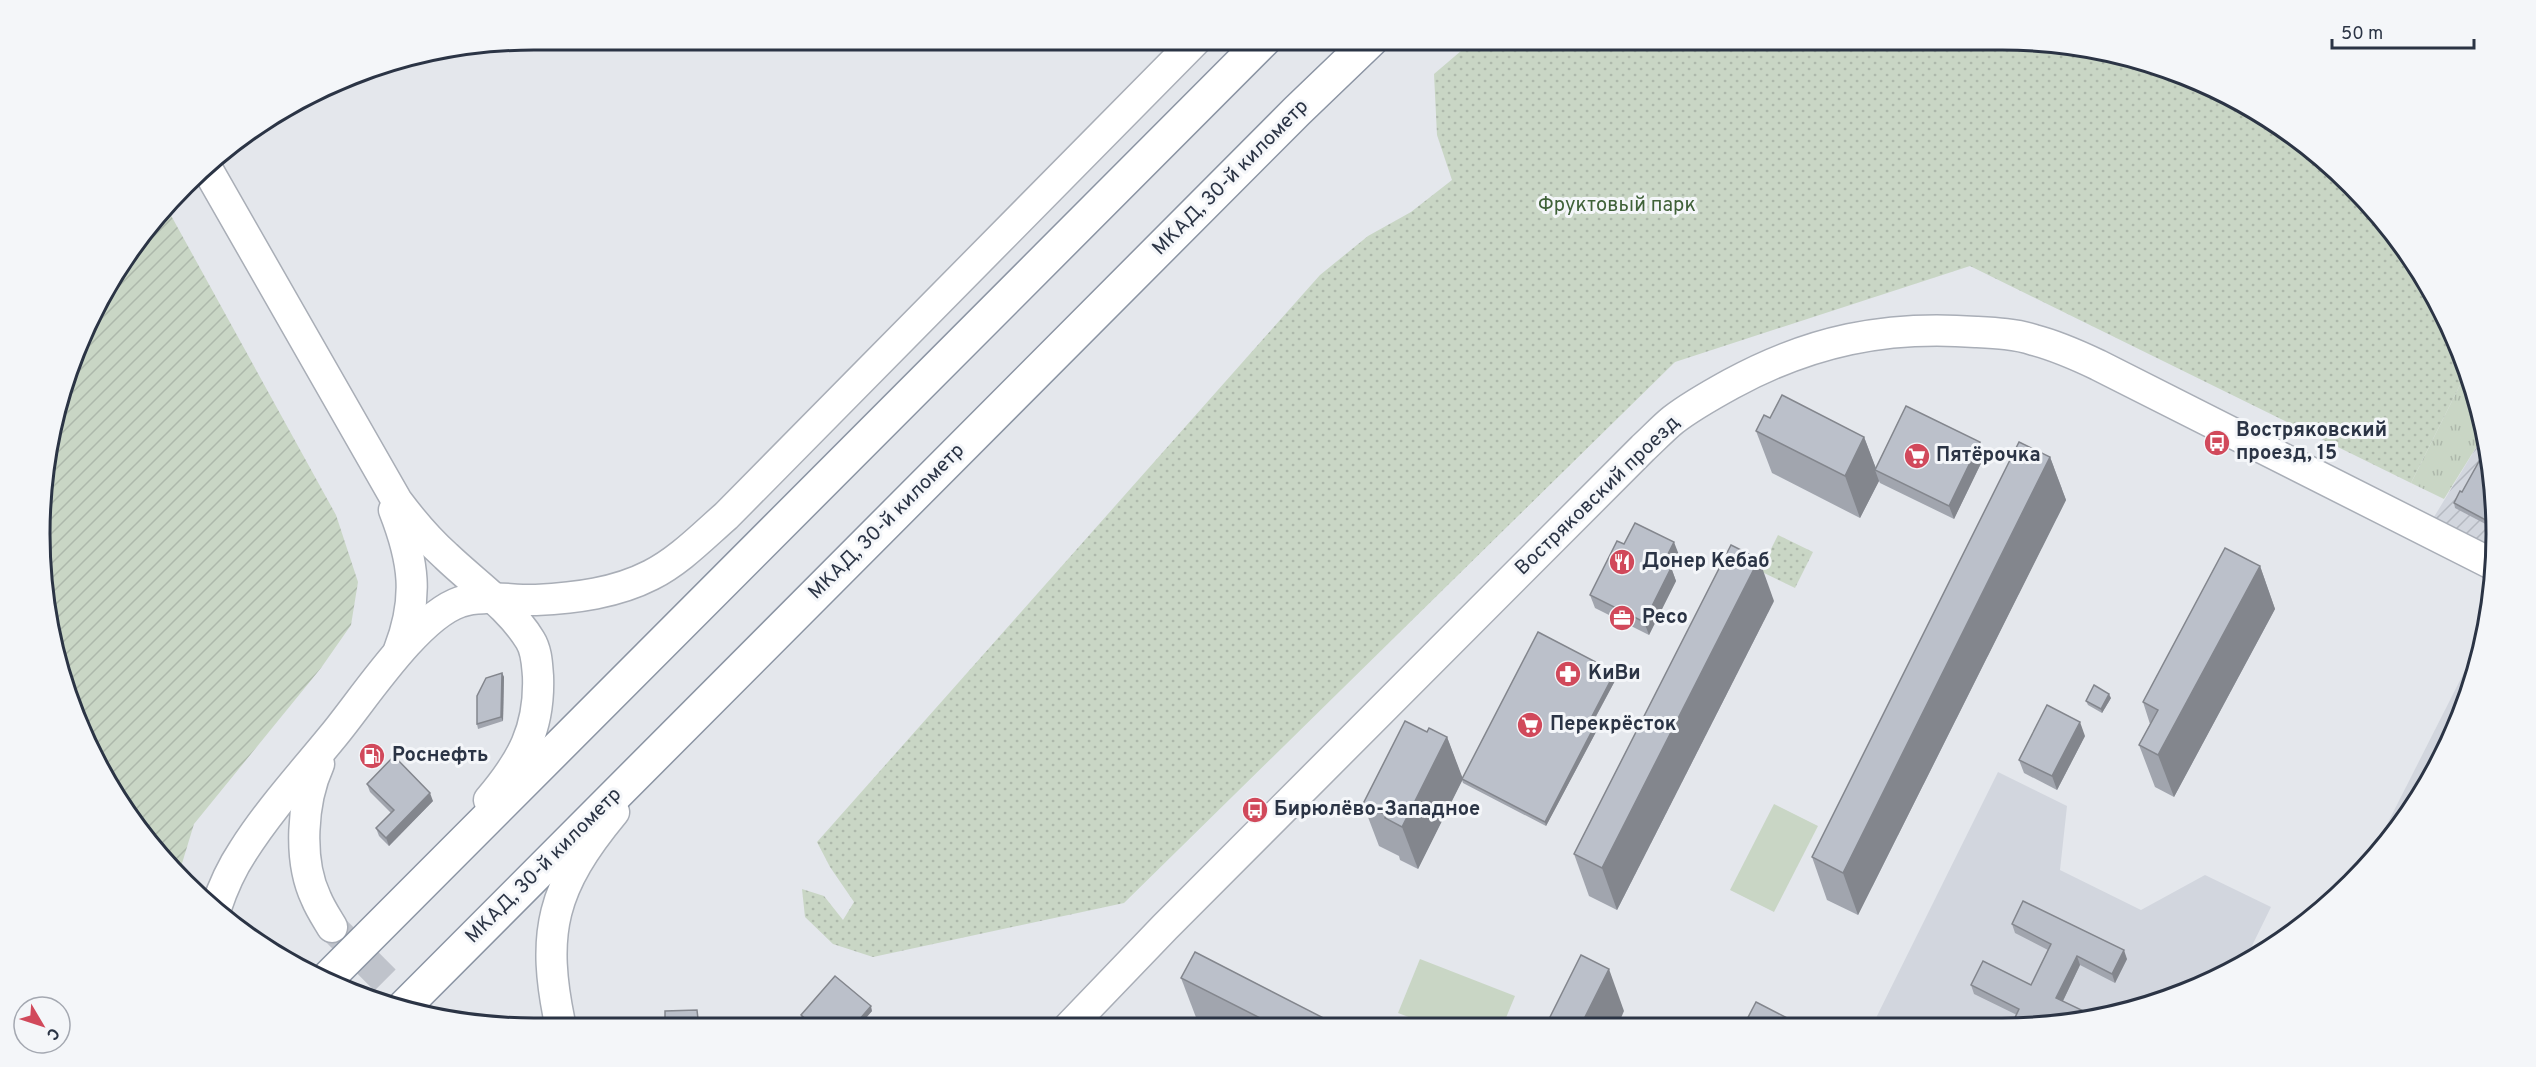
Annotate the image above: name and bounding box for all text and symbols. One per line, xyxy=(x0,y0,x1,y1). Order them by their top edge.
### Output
scale bar xyxy=(2332,12,2474,50)
text: 50 m xyxy=(2341,23,2383,46)
street label: МКАД, 30-й километр xyxy=(1147,94,1315,262)
park label: Фруктовый парк xyxy=(1538,193,1696,219)
street label: Востряковский проезд xyxy=(1510,410,1686,582)
place label: Востряковский проезд, 15 xyxy=(2236,418,2387,467)
bus stop icon: Востряковский проезд, 15 xyxy=(2202,428,2232,458)
street label: МКАД, 30-й километр xyxy=(803,438,971,606)
supermarket icon: Пятёрочка xyxy=(1902,441,1932,471)
place label: Пятёрочка xyxy=(1936,443,2041,469)
restaurant icon: Донер Кебаб xyxy=(1607,547,1637,577)
place label: Донер Кебаб xyxy=(1642,549,1770,575)
office icon: Ресо xyxy=(1607,603,1637,633)
place label: Ресо xyxy=(1642,605,1688,631)
pharmacy icon: КиВи xyxy=(1553,659,1583,689)
place label: КиВи xyxy=(1588,661,1641,687)
supermarket icon: Перекрёсток xyxy=(1515,710,1545,740)
place label: Перекрёсток xyxy=(1550,712,1677,738)
fuel station icon: Роснефть xyxy=(357,741,387,771)
place label: Роснефть xyxy=(392,743,488,769)
street label: МКАД, 30-й километр xyxy=(460,782,628,950)
bus stop icon: Бирюлёво-Западное xyxy=(1240,795,1270,825)
place label: Бирюлёво-Западное xyxy=(1274,797,1480,823)
north arrow xyxy=(12,995,72,1055)
text: С xyxy=(41,1023,63,1043)

